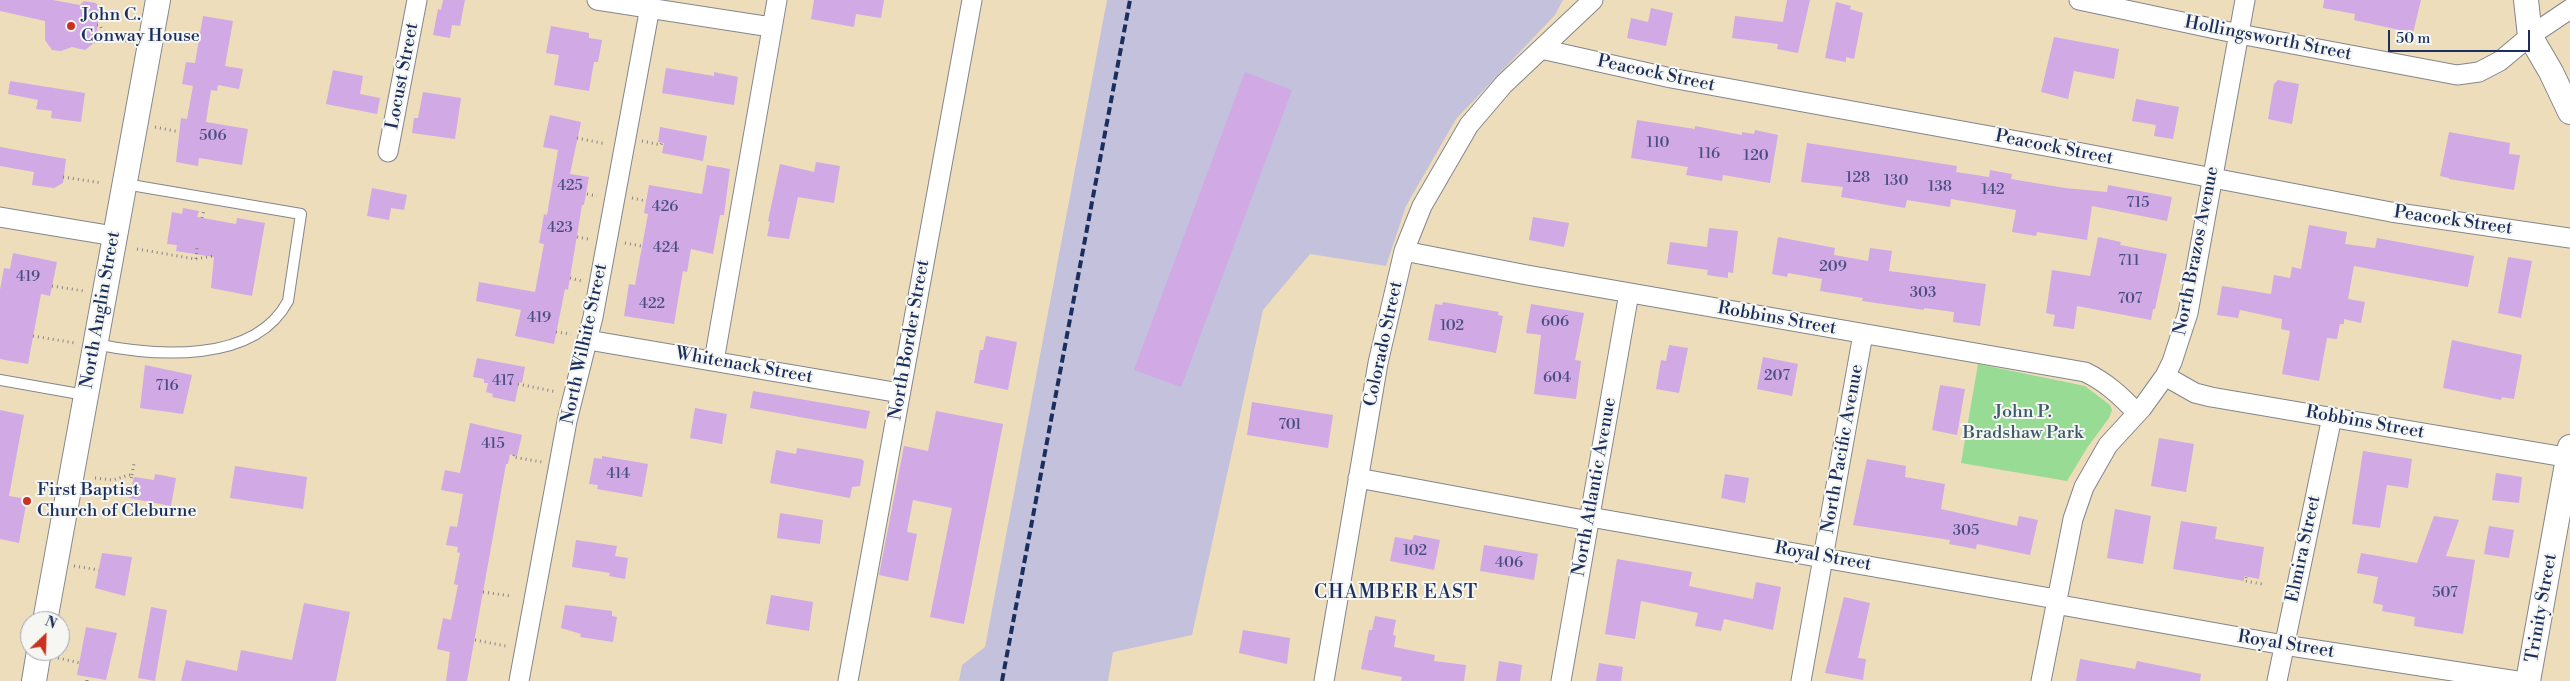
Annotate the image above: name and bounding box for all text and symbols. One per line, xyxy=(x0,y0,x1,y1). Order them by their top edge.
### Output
place label: John C. Conway House xyxy=(81,5,200,48)
street label: Hollingsworth Street xyxy=(2183,12,2353,66)
marker: John C. Conway House xyxy=(65,20,77,32)
scale bar xyxy=(2390,20,2532,52)
street label: Locust Street xyxy=(382,21,424,131)
text: 50 m xyxy=(2396,29,2430,48)
street label: Peacock Street xyxy=(1595,51,1717,97)
street label: Peacock Street xyxy=(1993,126,2115,170)
house number: 506 xyxy=(199,127,227,145)
house number: 110 xyxy=(1647,134,1669,152)
house number: 116 xyxy=(1698,145,1720,163)
house number: 120 xyxy=(1743,147,1769,165)
street label: North Brazos Avenue xyxy=(2170,165,2224,337)
house number: 128 xyxy=(1846,169,1870,187)
house number: 130 xyxy=(1884,172,1908,190)
house number: 425 xyxy=(557,177,583,195)
house number: 138 xyxy=(1928,178,1952,196)
house number: 142 xyxy=(1981,181,2005,199)
house number: 715 xyxy=(2127,194,2149,212)
house number: 426 xyxy=(652,198,678,216)
street label: Peacock Street xyxy=(2392,202,2514,240)
house number: 423 xyxy=(547,219,573,237)
street label: North Anglin Street xyxy=(77,230,125,390)
house number: 424 xyxy=(653,239,679,257)
house number: 711 xyxy=(2118,252,2140,270)
street label: North Border Street xyxy=(885,258,935,422)
house number: 209 xyxy=(1819,258,1847,276)
street label: North Wilhite Street xyxy=(557,262,613,426)
house number: 419 xyxy=(16,268,40,286)
street label: Colorado Street xyxy=(1360,279,1408,409)
house number: 303 xyxy=(1910,284,1936,302)
house number: 707 xyxy=(2118,290,2142,308)
house number: 422 xyxy=(639,295,665,313)
street label: Robbins Street xyxy=(1716,298,1838,340)
house number: 419 xyxy=(527,309,551,327)
house number: 606 xyxy=(1541,313,1569,331)
house number: 102 xyxy=(1440,317,1464,335)
street label: Whitenack Street xyxy=(674,343,814,389)
street label: North Pacific Avenue xyxy=(1817,363,1869,535)
house number: 207 xyxy=(1764,367,1790,385)
house number: 604 xyxy=(1543,369,1571,387)
house number: 417 xyxy=(492,372,514,390)
house number: 716 xyxy=(155,377,179,395)
street label: North Atlantic Avenue xyxy=(1569,396,1621,578)
park label: John P. Bradshaw Park xyxy=(1963,402,2083,444)
street label: Robbins Street xyxy=(2304,402,2426,444)
house number: 701 xyxy=(1278,416,1302,434)
house number: 415 xyxy=(481,435,505,453)
house number: 414 xyxy=(606,465,630,483)
place label: First Baptist Church of Cleburne xyxy=(37,480,197,522)
street label: Elmira Street xyxy=(2282,494,2326,604)
marker: First Baptist Church of Cleburne xyxy=(21,495,33,507)
house number: 305 xyxy=(1953,522,1979,540)
street label: Royal Street xyxy=(1773,538,1873,576)
house number: 102 xyxy=(1403,542,1427,560)
street label: Trinity Street xyxy=(2522,552,2562,664)
house number: 406 xyxy=(1495,554,1523,572)
district label: CHAMBER EAST xyxy=(1312,582,1480,604)
house number: 507 xyxy=(2432,584,2458,602)
north arrow xyxy=(20,611,70,661)
text: N xyxy=(42,613,59,634)
street label: Royal Street xyxy=(2236,627,2336,663)

